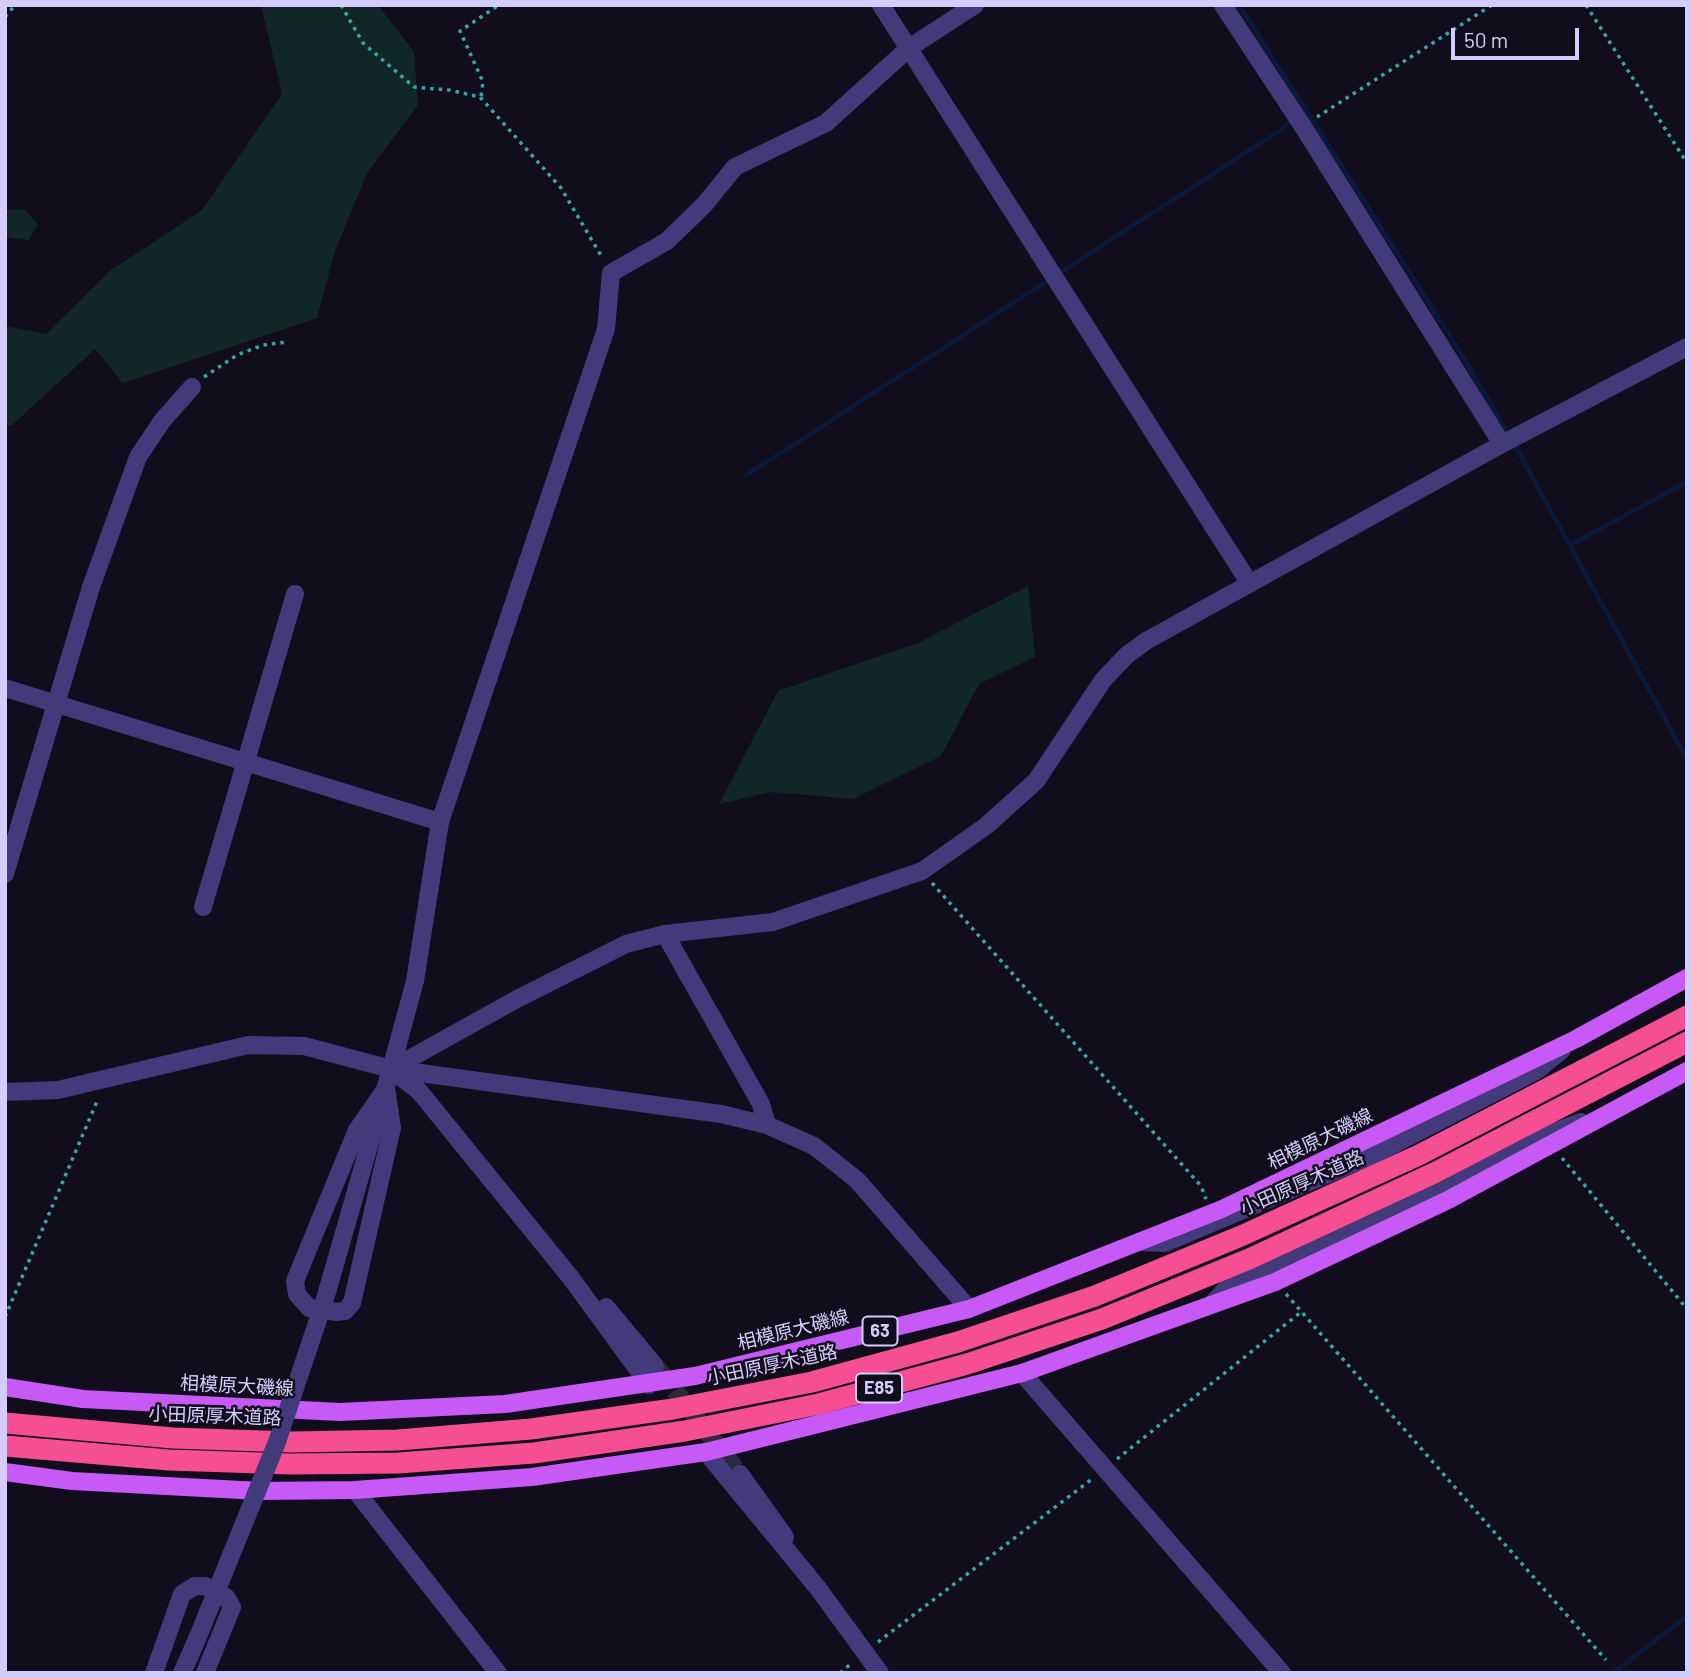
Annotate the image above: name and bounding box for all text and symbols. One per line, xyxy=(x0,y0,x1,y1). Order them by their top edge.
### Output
scale bar xyxy=(1454,14,1582,58)
text: 50 m xyxy=(1464,27,1508,52)
street label: 相模原大磯線 xyxy=(1264,1104,1376,1174)
street label: 小田原厚木道路 xyxy=(1237,1146,1367,1220)
street label: 相模原大磯線 xyxy=(735,1305,851,1355)
road number: 63 xyxy=(862,1316,898,1346)
street label: 小田原厚木道路 xyxy=(705,1340,839,1390)
street label: 相模原大磯線 xyxy=(179,1372,295,1400)
road number: E85 xyxy=(856,1373,902,1402)
street label: 小田原厚木道路 xyxy=(148,1402,282,1430)

